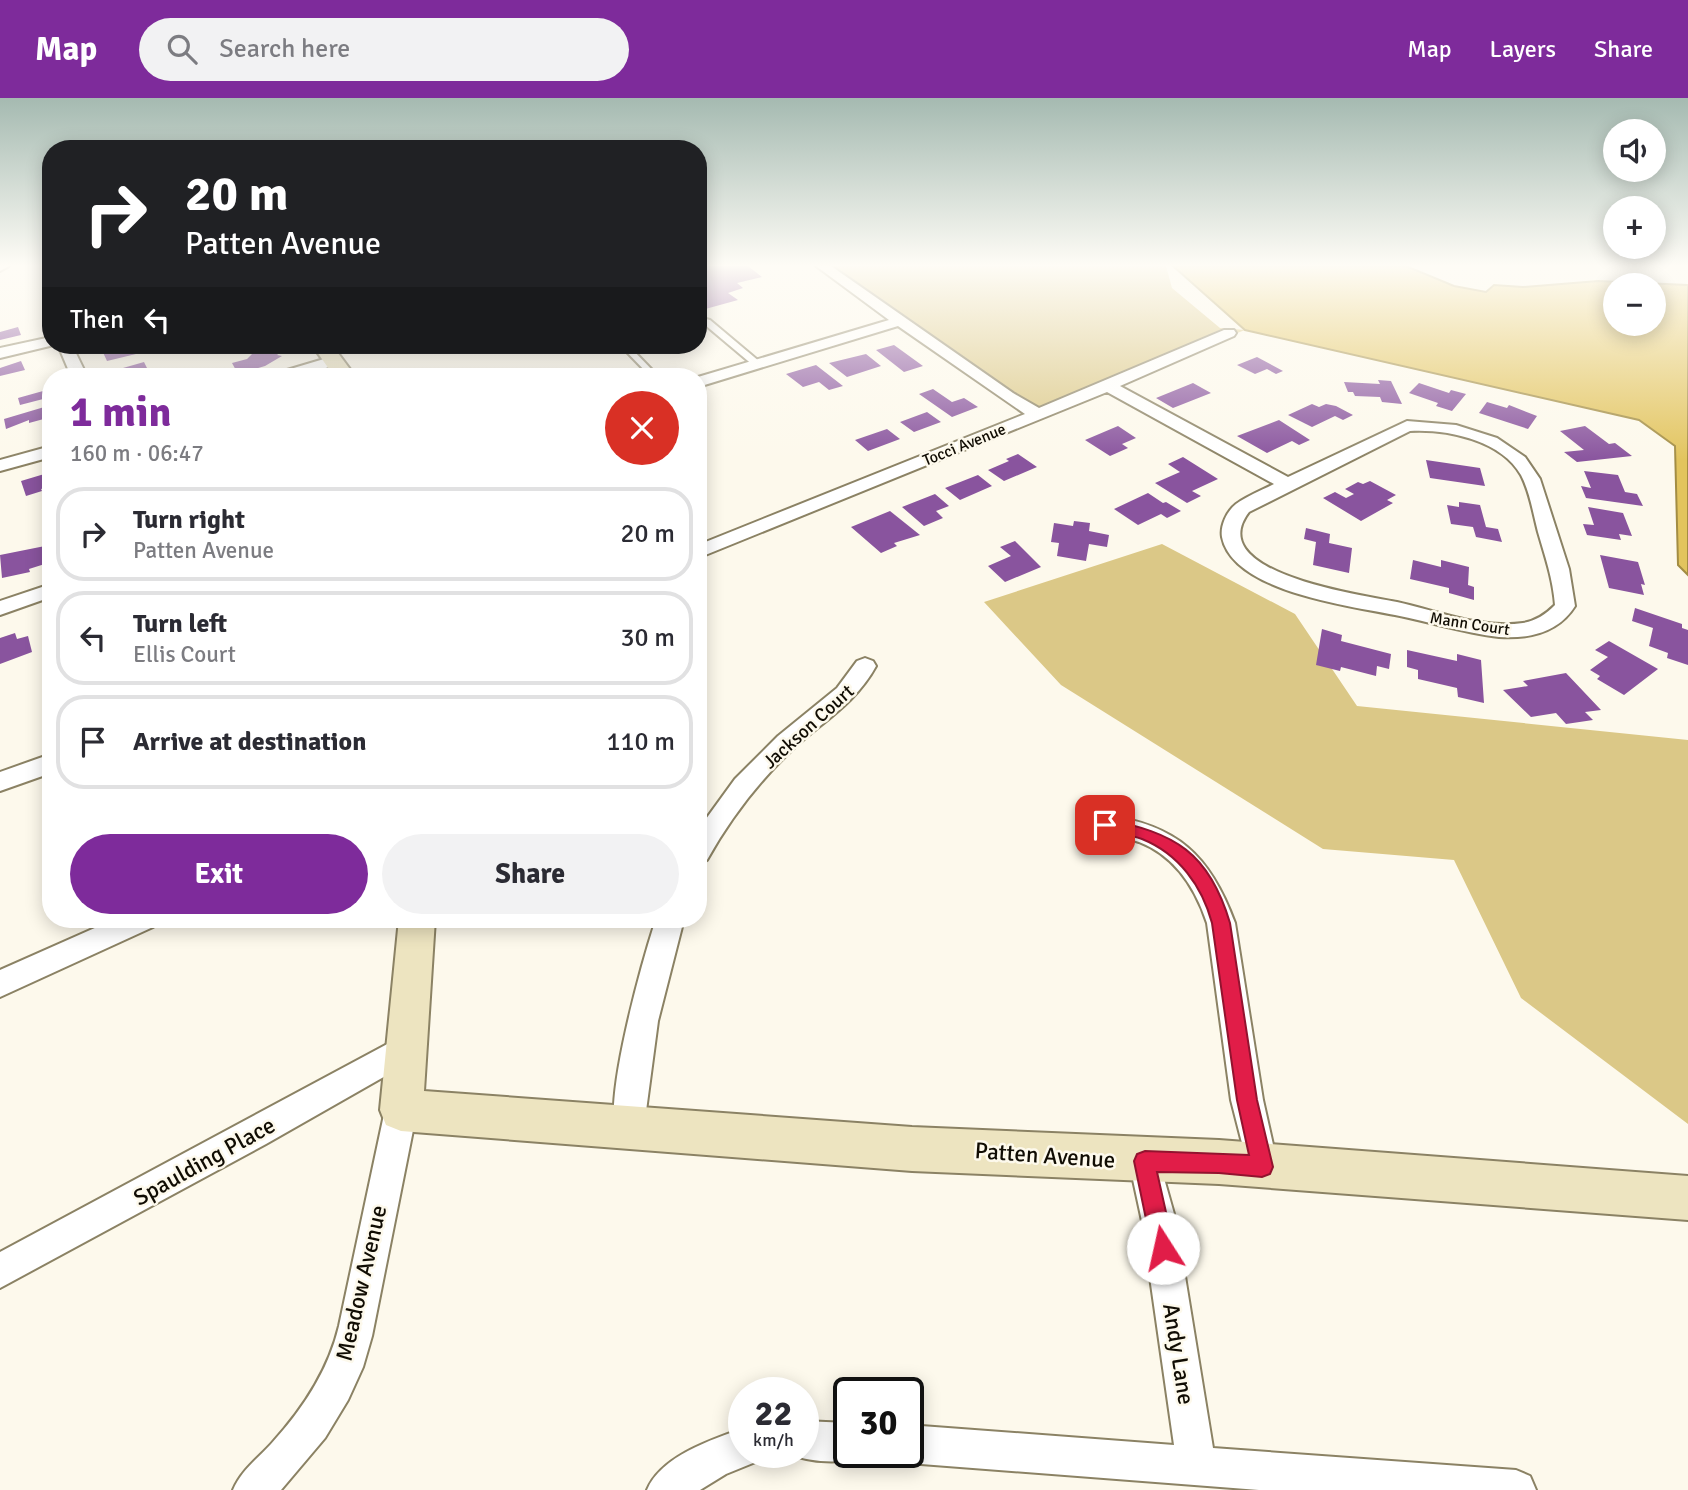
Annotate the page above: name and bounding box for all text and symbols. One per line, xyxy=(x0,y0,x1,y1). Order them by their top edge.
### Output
search box xyxy=(139,18,629,81)
text: Map xyxy=(35,29,97,70)
icon: search xyxy=(163,30,201,68)
text: Search here xyxy=(219,33,350,65)
text: Map xyxy=(1407,34,1452,64)
text: Layers xyxy=(1490,34,1556,64)
text: Share xyxy=(1594,34,1653,64)
map controls xyxy=(1603,119,1666,336)
button: sound xyxy=(1603,119,1666,182)
text: 20 m xyxy=(185,164,288,224)
icon: right xyxy=(70,168,161,259)
button: + xyxy=(1603,196,1666,259)
text: Patten Avenue xyxy=(185,224,381,263)
button: − xyxy=(1603,273,1666,336)
icon: left xyxy=(138,301,176,339)
text: Then xyxy=(70,304,124,336)
text: 1 min xyxy=(70,387,171,438)
button: close xyxy=(605,391,679,465)
street label: Tocci Avenue xyxy=(920,419,1009,471)
text: 160 m · 06:47 xyxy=(70,439,204,468)
text: Turn right xyxy=(133,504,245,536)
icon: right xyxy=(74,515,112,553)
text: 20 m xyxy=(620,518,675,550)
text: Patten Avenue xyxy=(133,536,274,565)
text: Turn left xyxy=(133,608,227,640)
street label: Mann Court xyxy=(1429,608,1512,640)
icon: left xyxy=(74,619,112,657)
text: 30 m xyxy=(620,622,675,654)
text: Ellis Court xyxy=(133,640,236,669)
street label: Jackson Court xyxy=(758,679,859,774)
icon: arrive xyxy=(74,723,112,761)
text: Arrive at destination xyxy=(133,726,366,758)
text: 110 m xyxy=(606,726,675,758)
pin xyxy=(1075,795,1135,855)
icon: arrive xyxy=(1086,806,1124,844)
button: Exit xyxy=(70,834,368,914)
button: Share xyxy=(382,834,679,914)
street label: Spaulding Place xyxy=(128,1111,280,1212)
street label: Patten Avenue xyxy=(974,1136,1116,1175)
street label: Meadow Avenue xyxy=(329,1202,394,1364)
position arrow xyxy=(1126,1211,1200,1285)
street label: Andy Lane xyxy=(1156,1301,1201,1407)
speed limit sign: 30 xyxy=(833,1377,924,1468)
text: 22 xyxy=(755,1392,792,1435)
text: km/h xyxy=(753,1429,794,1451)

